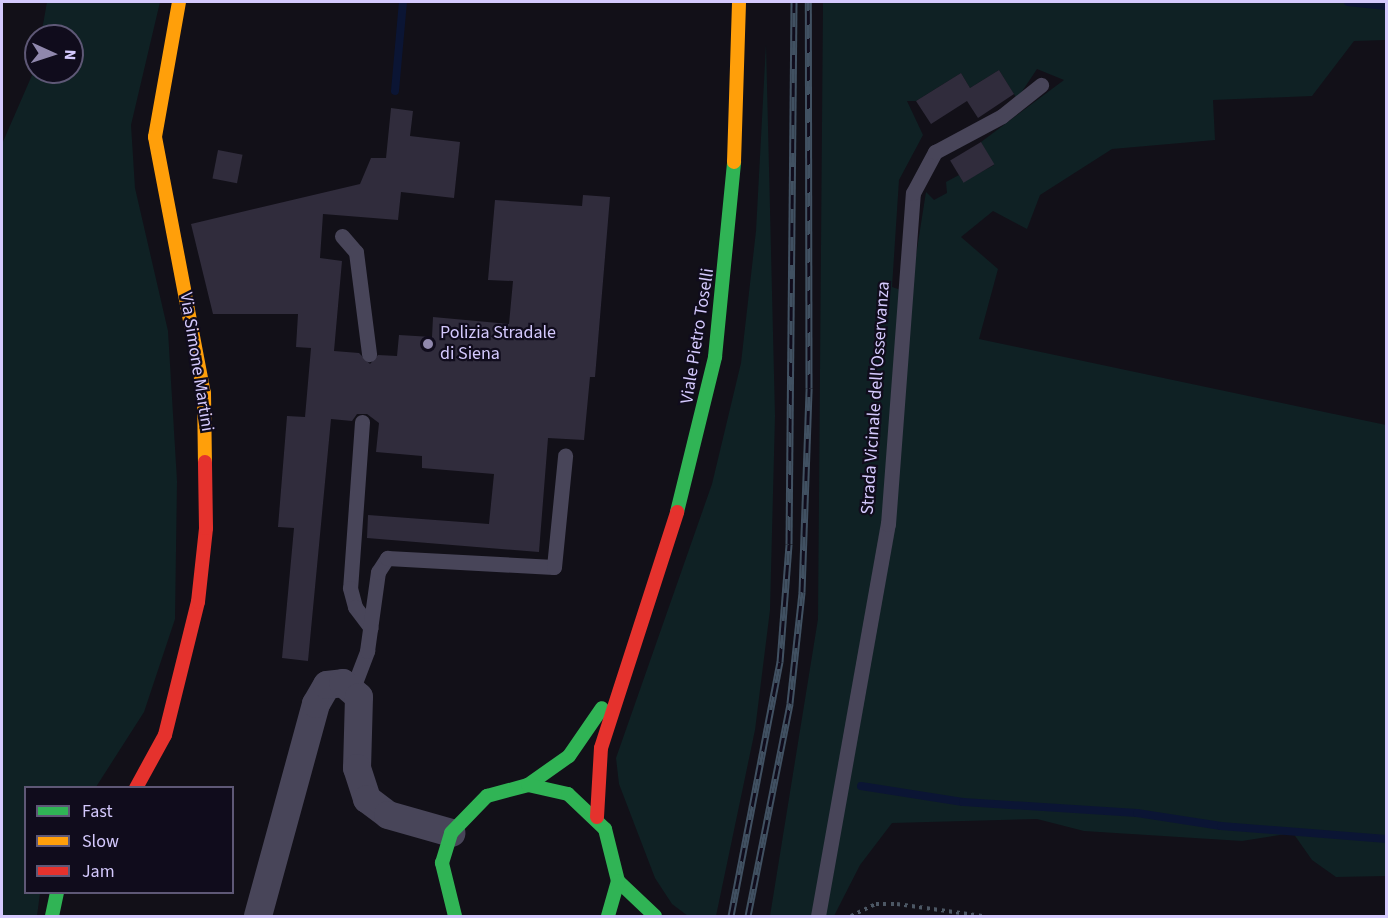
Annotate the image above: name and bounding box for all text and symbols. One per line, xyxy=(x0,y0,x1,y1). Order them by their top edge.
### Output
north arrow xyxy=(24,24,84,84)
text: N xyxy=(59,49,81,61)
street label: Viale Pietro Toselli xyxy=(677,267,719,405)
street label: Strada Vicinale dell'Osservanza xyxy=(857,281,895,515)
street label: Via Simone Martini xyxy=(174,291,218,433)
place label: Polizia Stradale di Siena xyxy=(440,323,556,366)
marker: Polizia Stradale di Siena xyxy=(421,337,435,351)
legend xyxy=(24,786,234,894)
text: Fast xyxy=(82,799,113,824)
text: Slow xyxy=(82,829,119,854)
text: Jam xyxy=(82,859,115,884)

